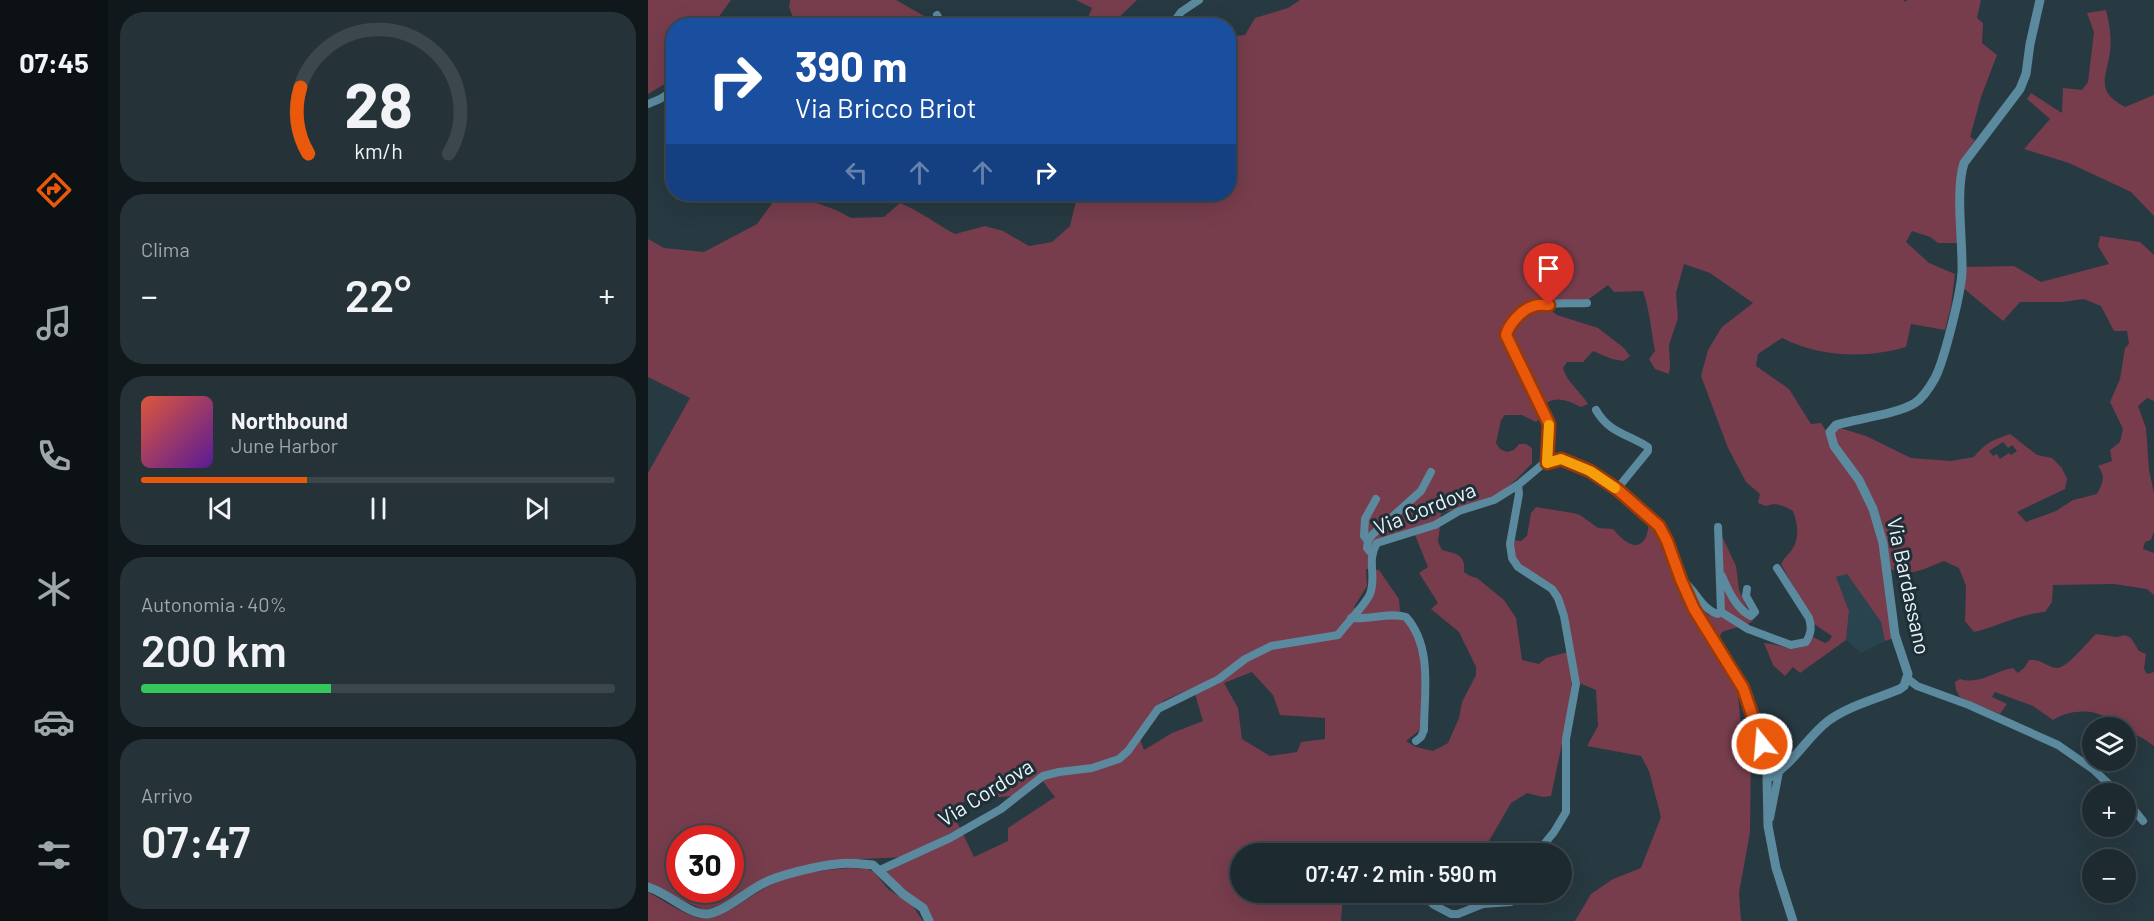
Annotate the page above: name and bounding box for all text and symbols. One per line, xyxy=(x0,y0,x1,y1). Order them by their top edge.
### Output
text: 390 m xyxy=(795,40,907,90)
icon: right xyxy=(696,42,774,120)
text: 07:45 xyxy=(19,46,89,78)
text: 28 xyxy=(344,66,412,140)
text: Via Bricco Briot xyxy=(795,91,977,123)
text: km/h xyxy=(354,138,402,163)
icon: left xyxy=(840,156,873,189)
icon: ahead xyxy=(903,156,936,189)
icon: ahead xyxy=(966,156,999,189)
icon: right xyxy=(1029,156,1062,189)
icon: directions xyxy=(33,169,75,211)
text: Clima xyxy=(141,237,190,261)
pin xyxy=(1523,243,1574,305)
icon: arrive xyxy=(1532,252,1565,285)
text: 22° xyxy=(345,267,411,321)
text: − xyxy=(141,275,158,315)
text: + xyxy=(598,275,615,315)
icon: music xyxy=(33,302,75,344)
text: Northbound xyxy=(231,407,348,433)
text: June Harbor xyxy=(231,433,338,457)
icon: phone xyxy=(33,435,75,477)
street label: Via Cordova xyxy=(1370,476,1479,539)
icon: previous xyxy=(204,492,237,525)
icon: pause xyxy=(362,492,395,525)
icon: next xyxy=(520,492,553,525)
street label: Via Bardassano xyxy=(1883,515,1936,656)
icon: climate xyxy=(33,568,75,610)
text: Autonomia · 40% xyxy=(141,592,287,616)
text: 200 km xyxy=(141,622,287,676)
icon: car xyxy=(33,701,75,743)
position arrow xyxy=(1730,712,1794,776)
map controls xyxy=(2082,717,2136,903)
button: layers xyxy=(2082,717,2136,771)
street label: Via Cordova xyxy=(933,753,1037,831)
text: Arrivo xyxy=(141,783,193,807)
button: + xyxy=(2082,783,2136,837)
text: 07:47 xyxy=(141,813,250,867)
speed limit sign: 30 xyxy=(666,825,744,903)
icon: filters xyxy=(33,834,75,876)
button: − xyxy=(2082,849,2136,903)
text: 07:47 · 2 min · 590 m xyxy=(1305,860,1497,886)

